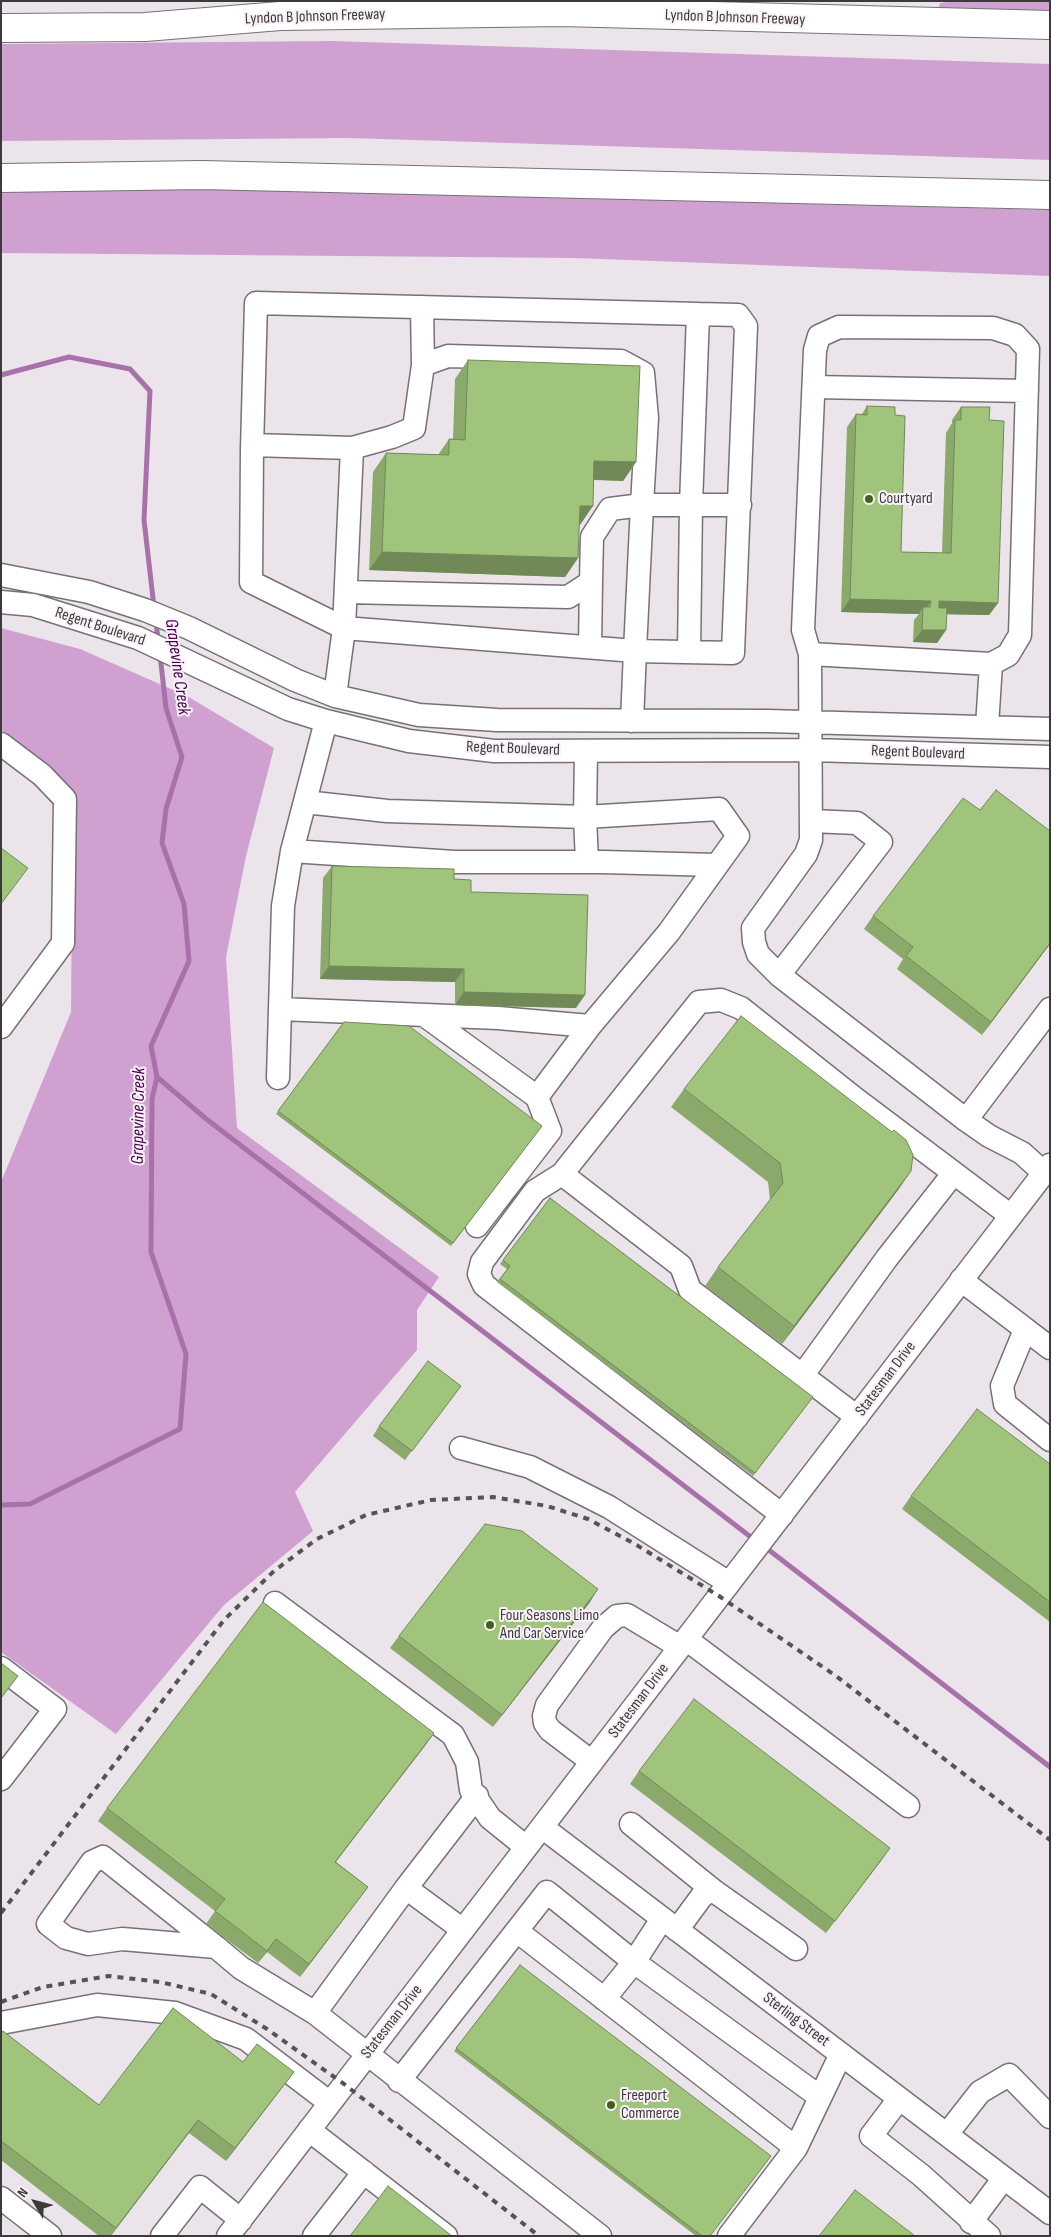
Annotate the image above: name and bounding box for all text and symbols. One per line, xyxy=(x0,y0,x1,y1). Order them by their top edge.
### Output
street label: Lyndon B Johnson Freeway xyxy=(244,5,386,29)
street label: Lyndon B Johnson Freeway xyxy=(664,6,806,30)
place label: Courtyard xyxy=(879,489,933,509)
marker: Courtyard xyxy=(863,493,875,505)
street label: Regent Boulevard xyxy=(53,603,147,651)
water label: Grapevine Creek xyxy=(160,618,194,716)
street label: Regent Boulevard xyxy=(466,738,560,760)
street label: Regent Boulevard xyxy=(871,742,965,764)
water label: Grapevine Creek xyxy=(127,1067,151,1165)
street label: Statesman Drive xyxy=(852,1338,920,1420)
place label: Four Seasons Limo And Car Service xyxy=(500,1606,599,1644)
marker: Four Seasons Limo And Car Service xyxy=(484,1619,496,1631)
street label: Statesman Drive xyxy=(605,1660,673,1742)
street label: Statesman Drive xyxy=(357,1981,427,2063)
street label: Sterling Street xyxy=(759,1989,833,2051)
place label: Freeport Commerce xyxy=(621,2086,679,2124)
marker: Freeport Commerce xyxy=(605,2099,617,2111)
north arrow xyxy=(10,2177,60,2227)
text: N xyxy=(14,2185,32,2201)

